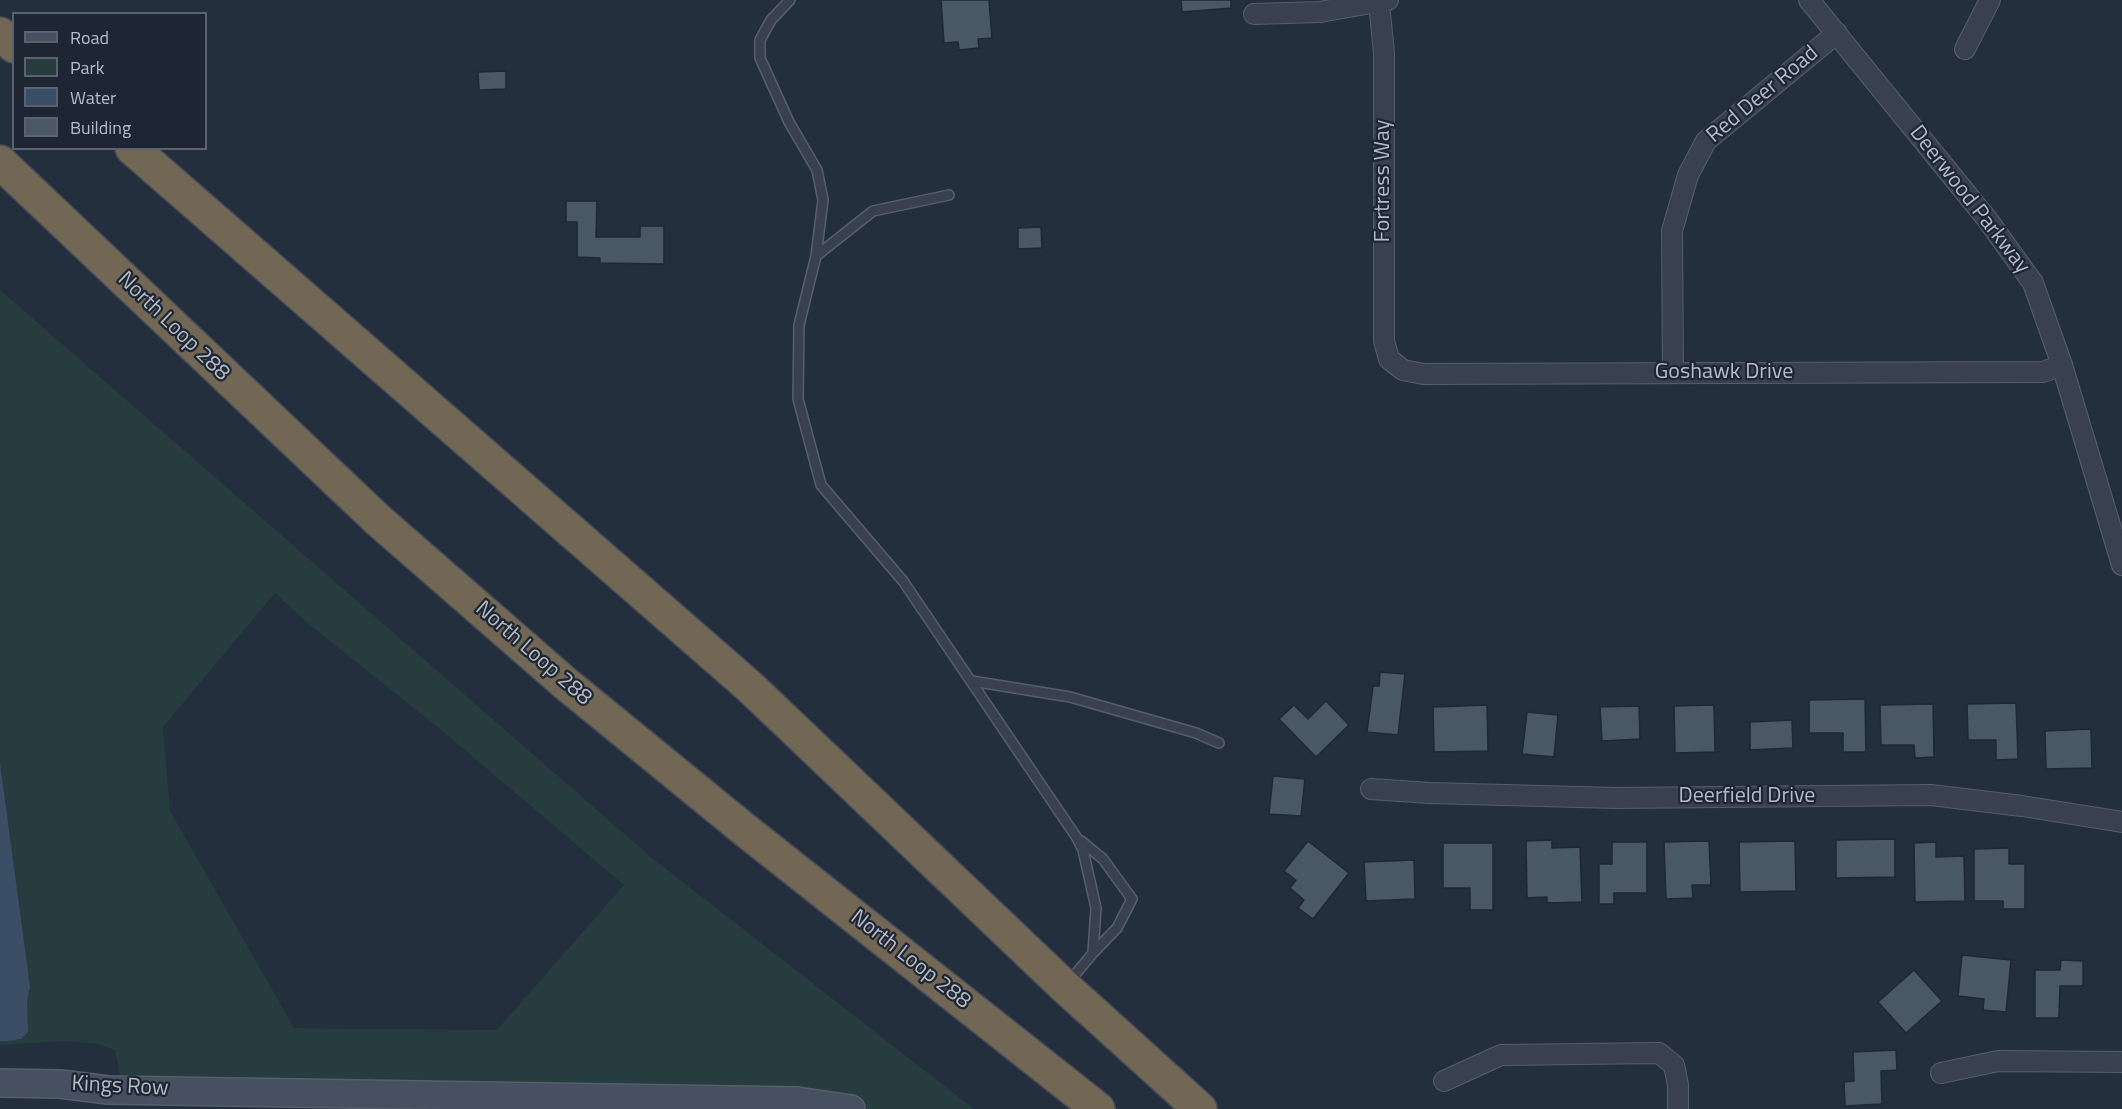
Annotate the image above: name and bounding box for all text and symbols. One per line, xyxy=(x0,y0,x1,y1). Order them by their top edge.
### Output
legend xyxy=(12,12,207,150)
text: Road xyxy=(70,24,109,51)
street label: Red Deer Road xyxy=(1702,41,1824,149)
text: Park xyxy=(70,54,104,81)
text: Water xyxy=(70,84,116,111)
text: Building xyxy=(70,114,131,141)
street label: Fortress Way xyxy=(1371,120,1397,242)
street label: Deerwood Parkway xyxy=(1903,121,2035,279)
street label: North Loop 288 xyxy=(112,267,234,387)
street label: Goshawk Drive xyxy=(1655,360,1793,386)
street label: North Loop 288 xyxy=(469,596,597,712)
street label: Deerfield Drive xyxy=(1679,784,1815,810)
street label: North Loop 288 xyxy=(845,905,975,1015)
street label: Kings Row xyxy=(71,1071,169,1103)

